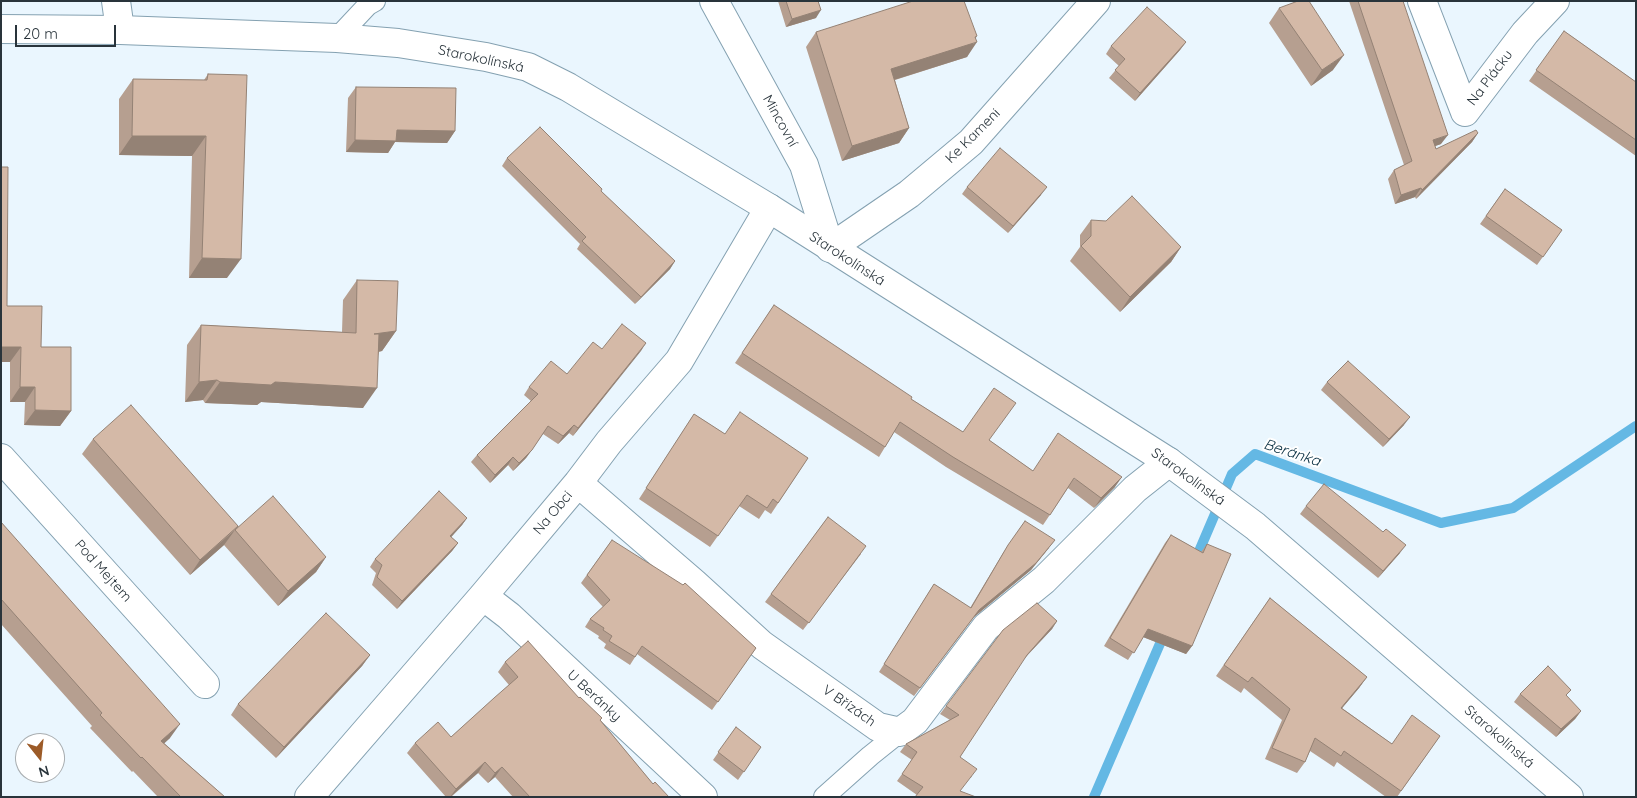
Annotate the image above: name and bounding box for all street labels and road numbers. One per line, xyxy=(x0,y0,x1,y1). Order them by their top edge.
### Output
street label: Starokolínská xyxy=(437,42,525,76)
street label: Na Plácku xyxy=(1464,47,1516,109)
street label: Mincovní xyxy=(759,92,801,150)
street label: Ke Kameni xyxy=(942,105,1004,167)
street label: Starokolínská xyxy=(806,228,888,290)
street label: Starokolínská xyxy=(1148,445,1228,509)
street label: Na Obci xyxy=(530,488,576,538)
street label: Pod Mejtem xyxy=(71,537,135,605)
street label: U Beránky xyxy=(563,667,625,725)
street label: V Břízách xyxy=(819,682,879,730)
street label: Starokolínská xyxy=(1461,702,1537,772)

